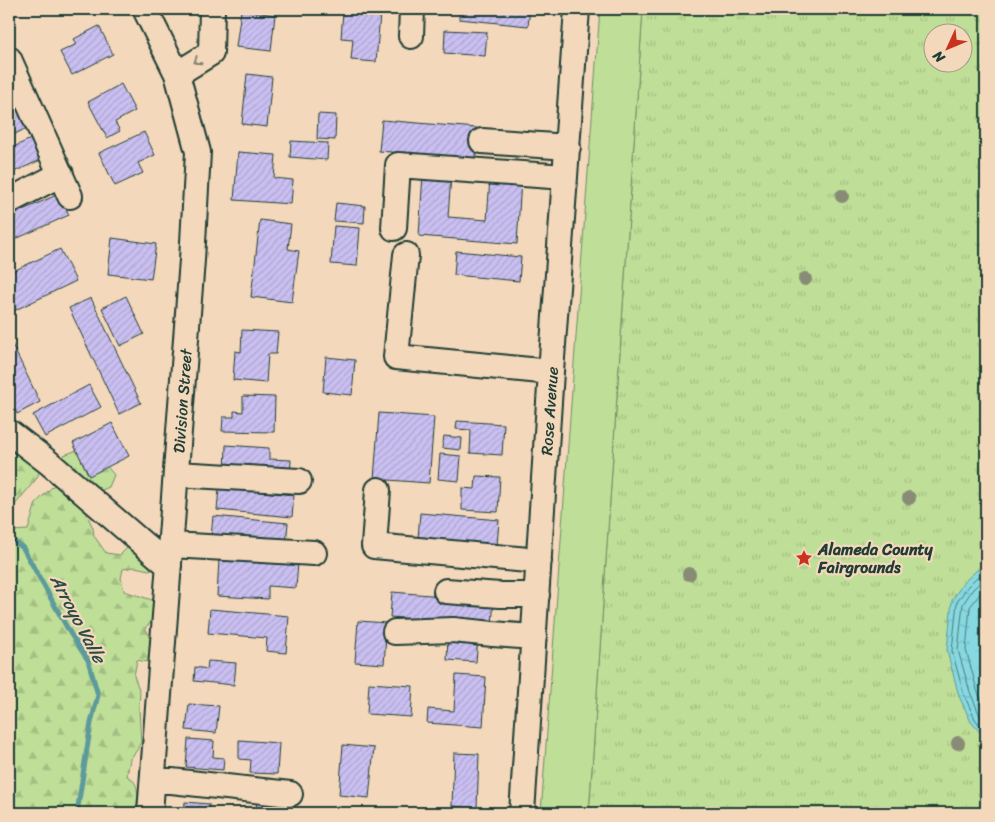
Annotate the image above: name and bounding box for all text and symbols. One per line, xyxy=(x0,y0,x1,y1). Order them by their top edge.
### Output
north arrow xyxy=(922,22,972,72)
text: N xyxy=(926,44,952,70)
one-way arrow xyxy=(194,55,203,64)
street label: Division Street xyxy=(164,347,201,454)
street label: Rose Avenue xyxy=(532,366,567,456)
place label: Alameda County Fairgrounds xyxy=(817,535,934,582)
place icon: Alameda County Fairgrounds xyxy=(794,548,814,568)
water label: Arroyo Valle xyxy=(41,568,116,671)

